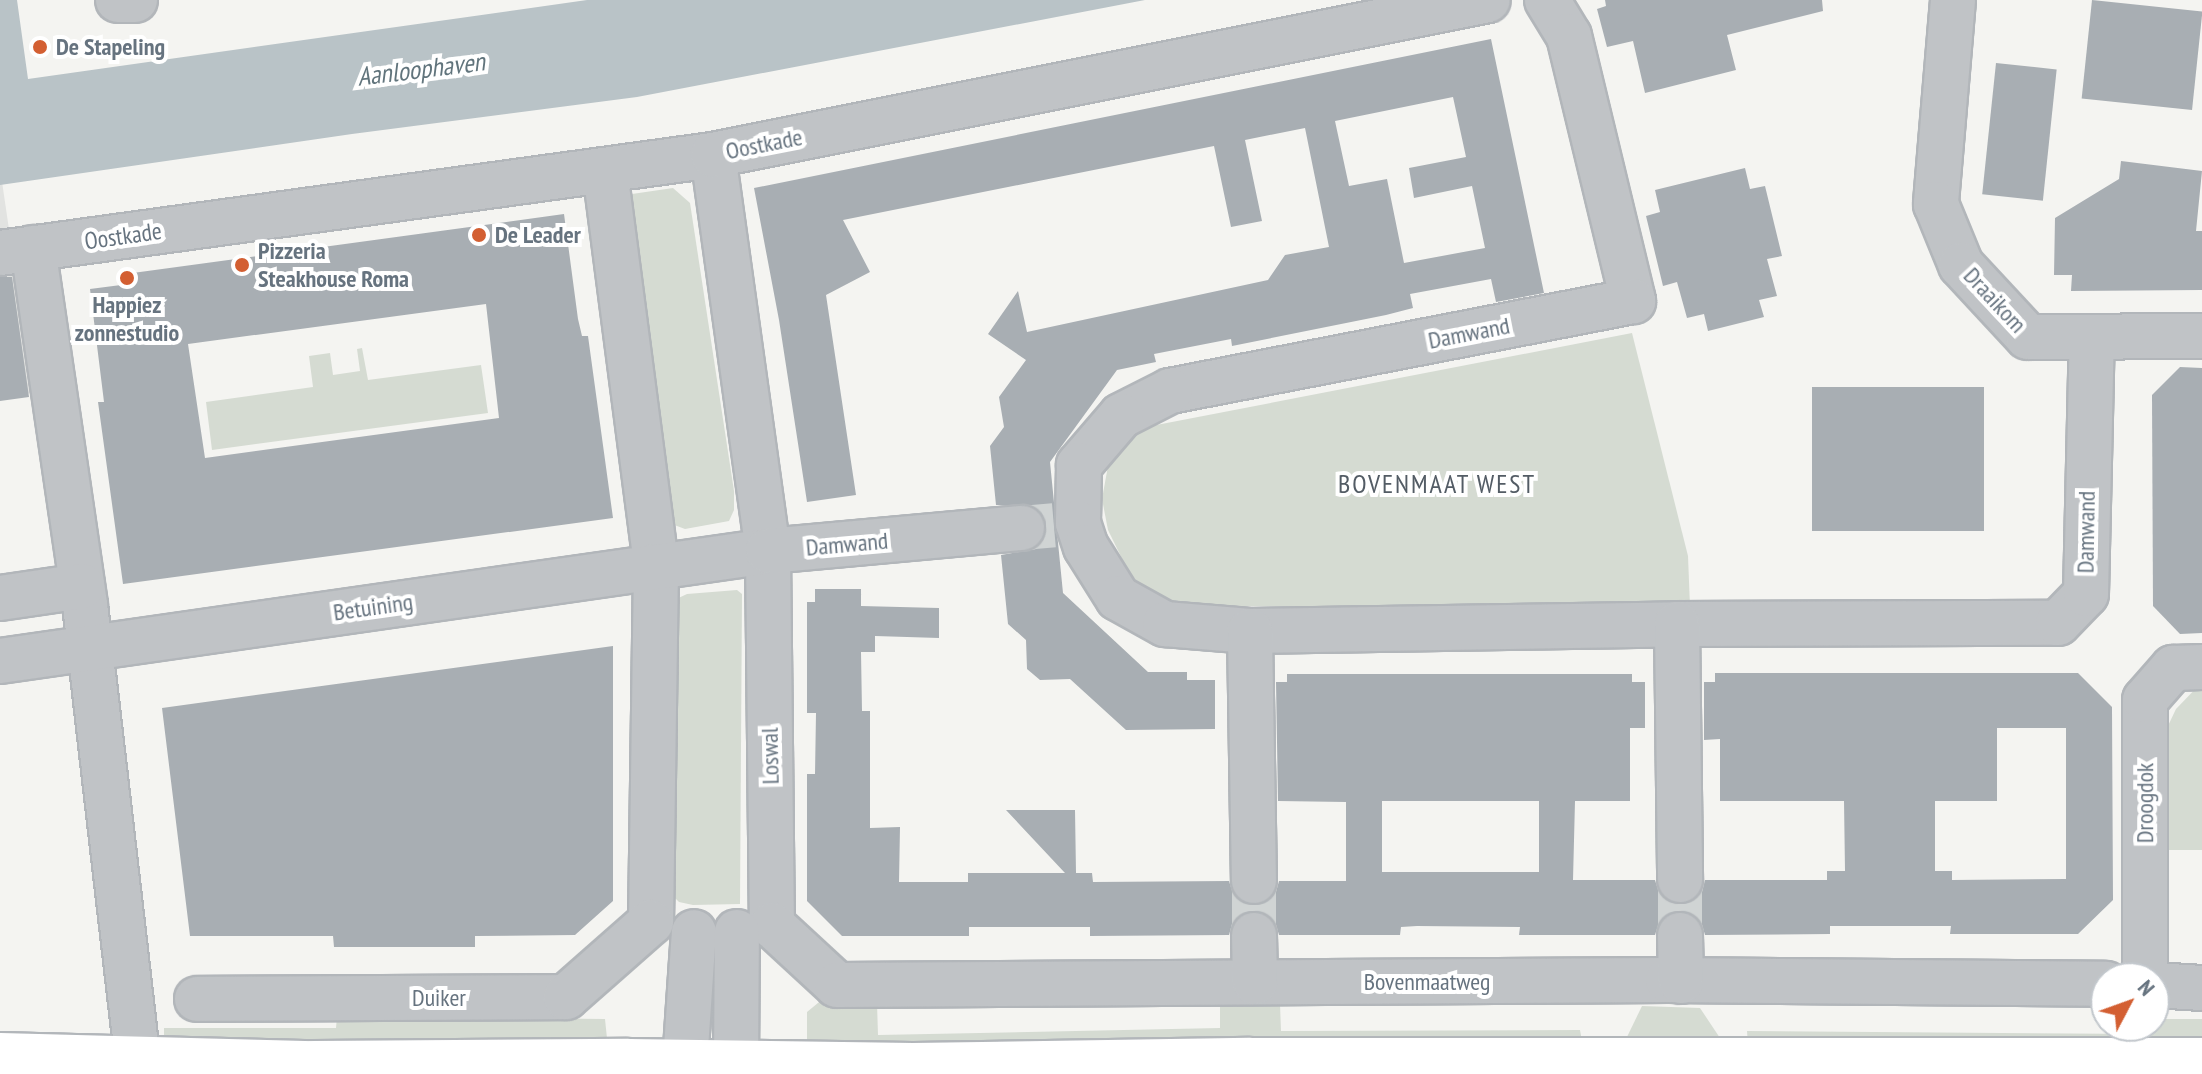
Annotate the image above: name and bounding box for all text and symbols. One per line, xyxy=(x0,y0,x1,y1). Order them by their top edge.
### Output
place label: De Stapeling xyxy=(56,33,165,61)
marker: De Stapeling xyxy=(31,38,49,56)
water label: Aanloophaven xyxy=(356,46,486,92)
street label: Oostkade xyxy=(723,122,805,166)
street label: Oostkade xyxy=(83,216,163,256)
place label: De Leader xyxy=(495,221,581,249)
marker: De Leader xyxy=(470,226,488,244)
place label: Pizzeria Steakhouse Roma xyxy=(258,237,409,293)
marker: Pizzeria Steakhouse Roma xyxy=(233,256,251,274)
street label: Draaikom xyxy=(1958,261,2032,339)
marker: Happiez zonnestudio xyxy=(118,269,136,287)
place label: Happiez zonnestudio xyxy=(75,291,179,347)
street label: Damwand xyxy=(1426,311,1512,355)
district label: BOVENMAAT WEST xyxy=(1337,468,1537,500)
street label: Damwand xyxy=(2071,490,2101,574)
street label: Damwand xyxy=(805,526,889,562)
street label: Betuining xyxy=(331,587,415,627)
street label: Loswal xyxy=(755,727,785,785)
street label: Droogdok xyxy=(2131,763,2159,843)
north arrow xyxy=(2090,962,2170,1042)
street label: Bovenmaatweg xyxy=(1364,968,1490,996)
text: N xyxy=(2132,974,2161,1001)
street label: Duiker xyxy=(412,984,466,1012)

